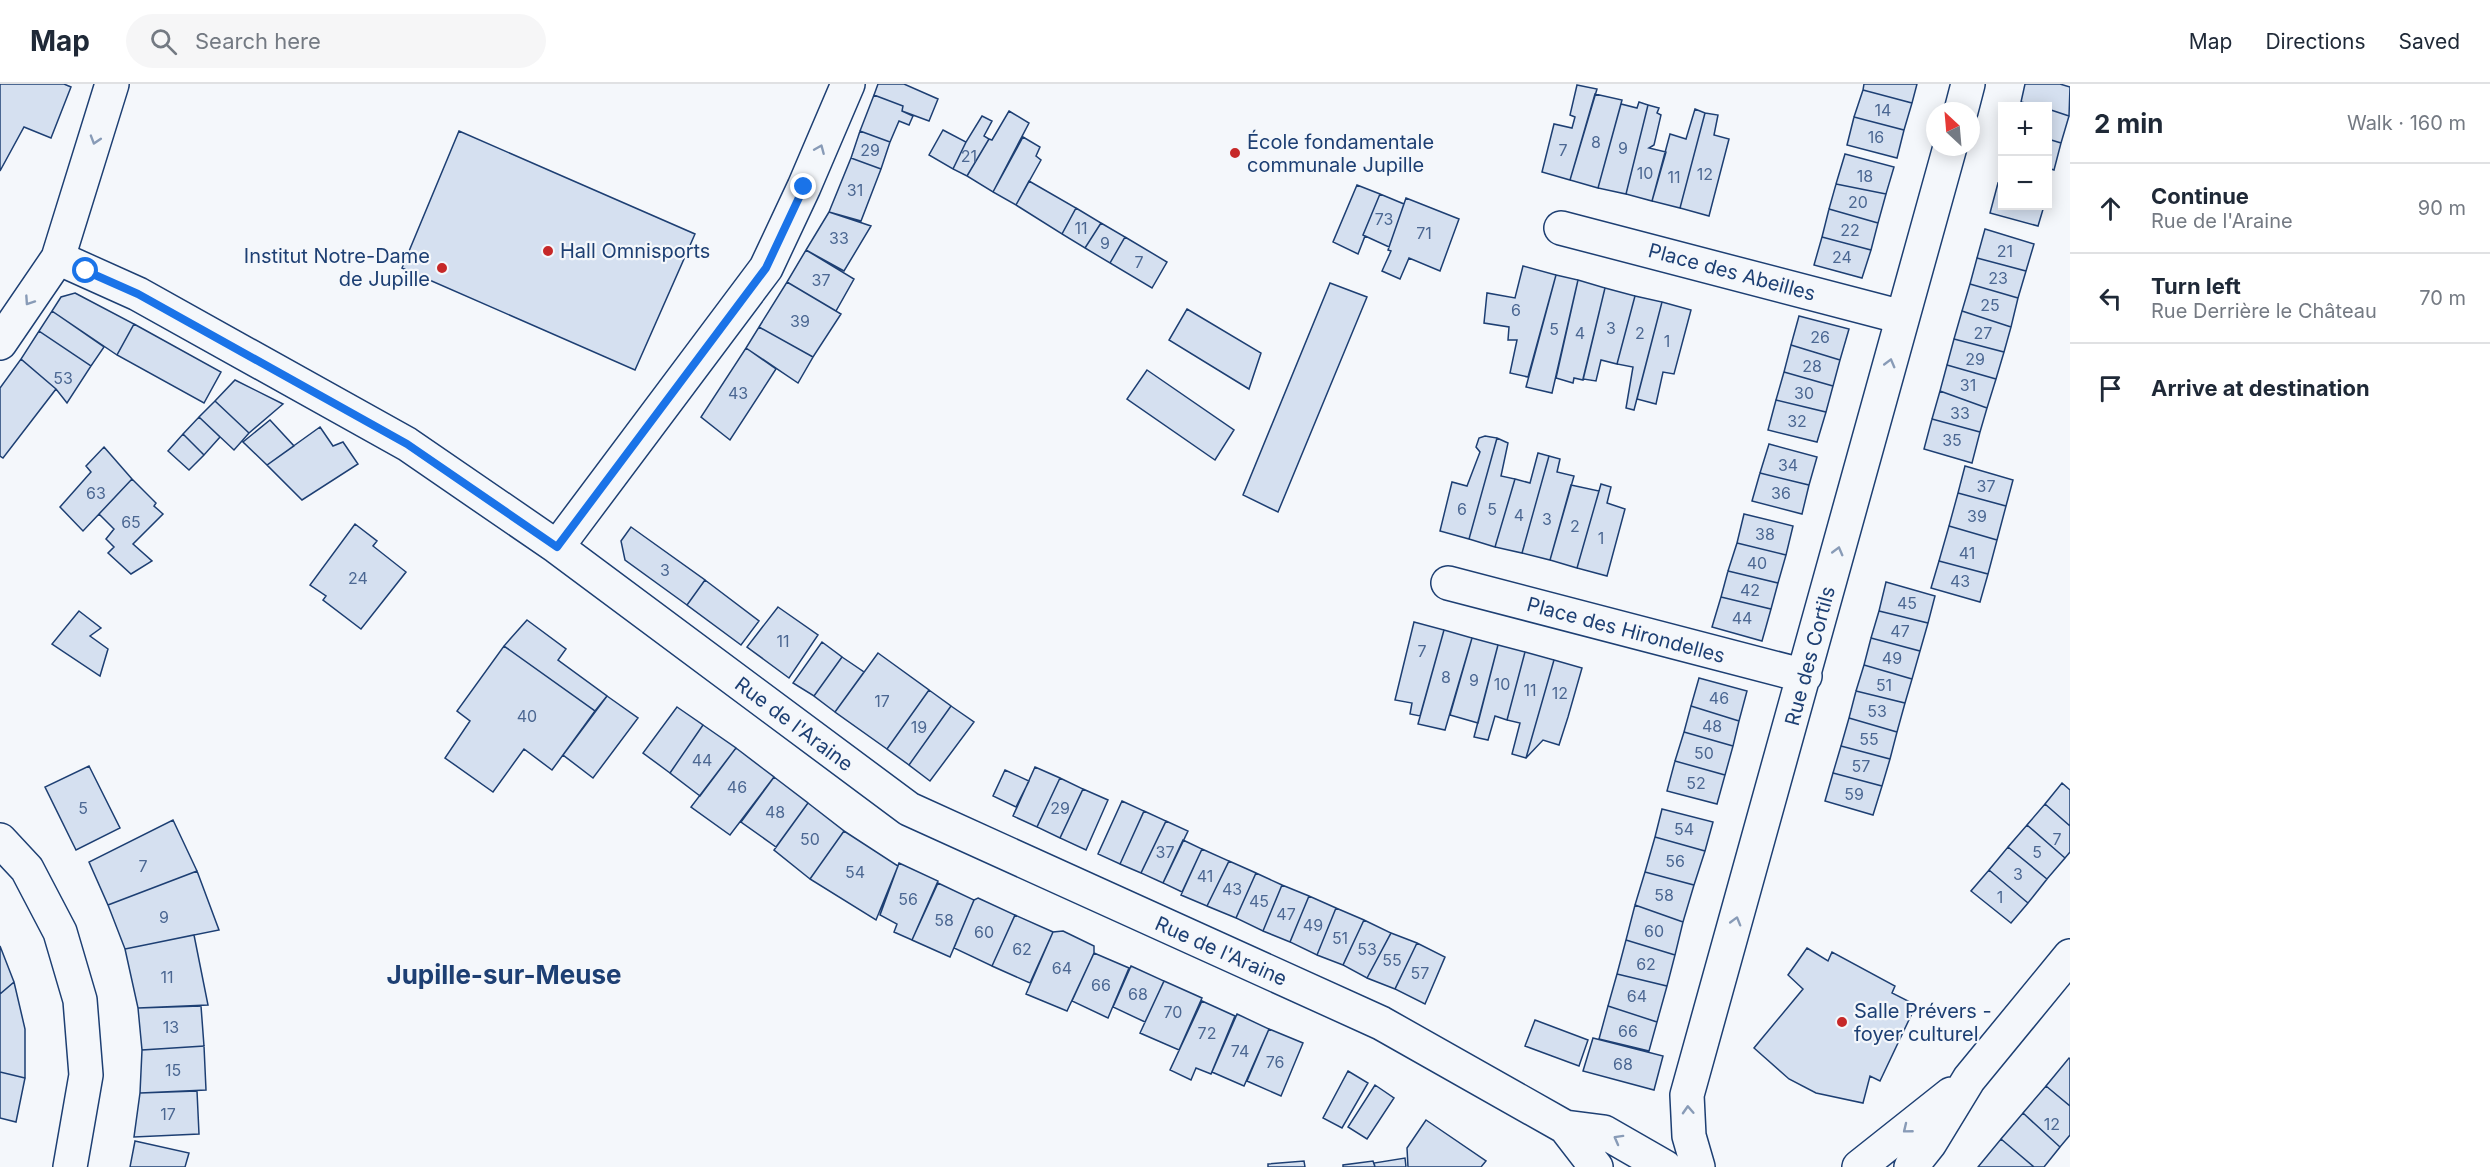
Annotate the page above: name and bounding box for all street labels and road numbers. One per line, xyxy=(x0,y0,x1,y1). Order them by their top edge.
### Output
street label: Place des Abeilles xyxy=(1646,238,1818,306)
street label: Rue des Cortils xyxy=(1780,584,1840,728)
street label: Place des Hirondelles xyxy=(1524,592,1728,668)
street label: Rue de l'Araine xyxy=(730,672,858,776)
street label: Rue de l'Araine xyxy=(1151,911,1291,991)

